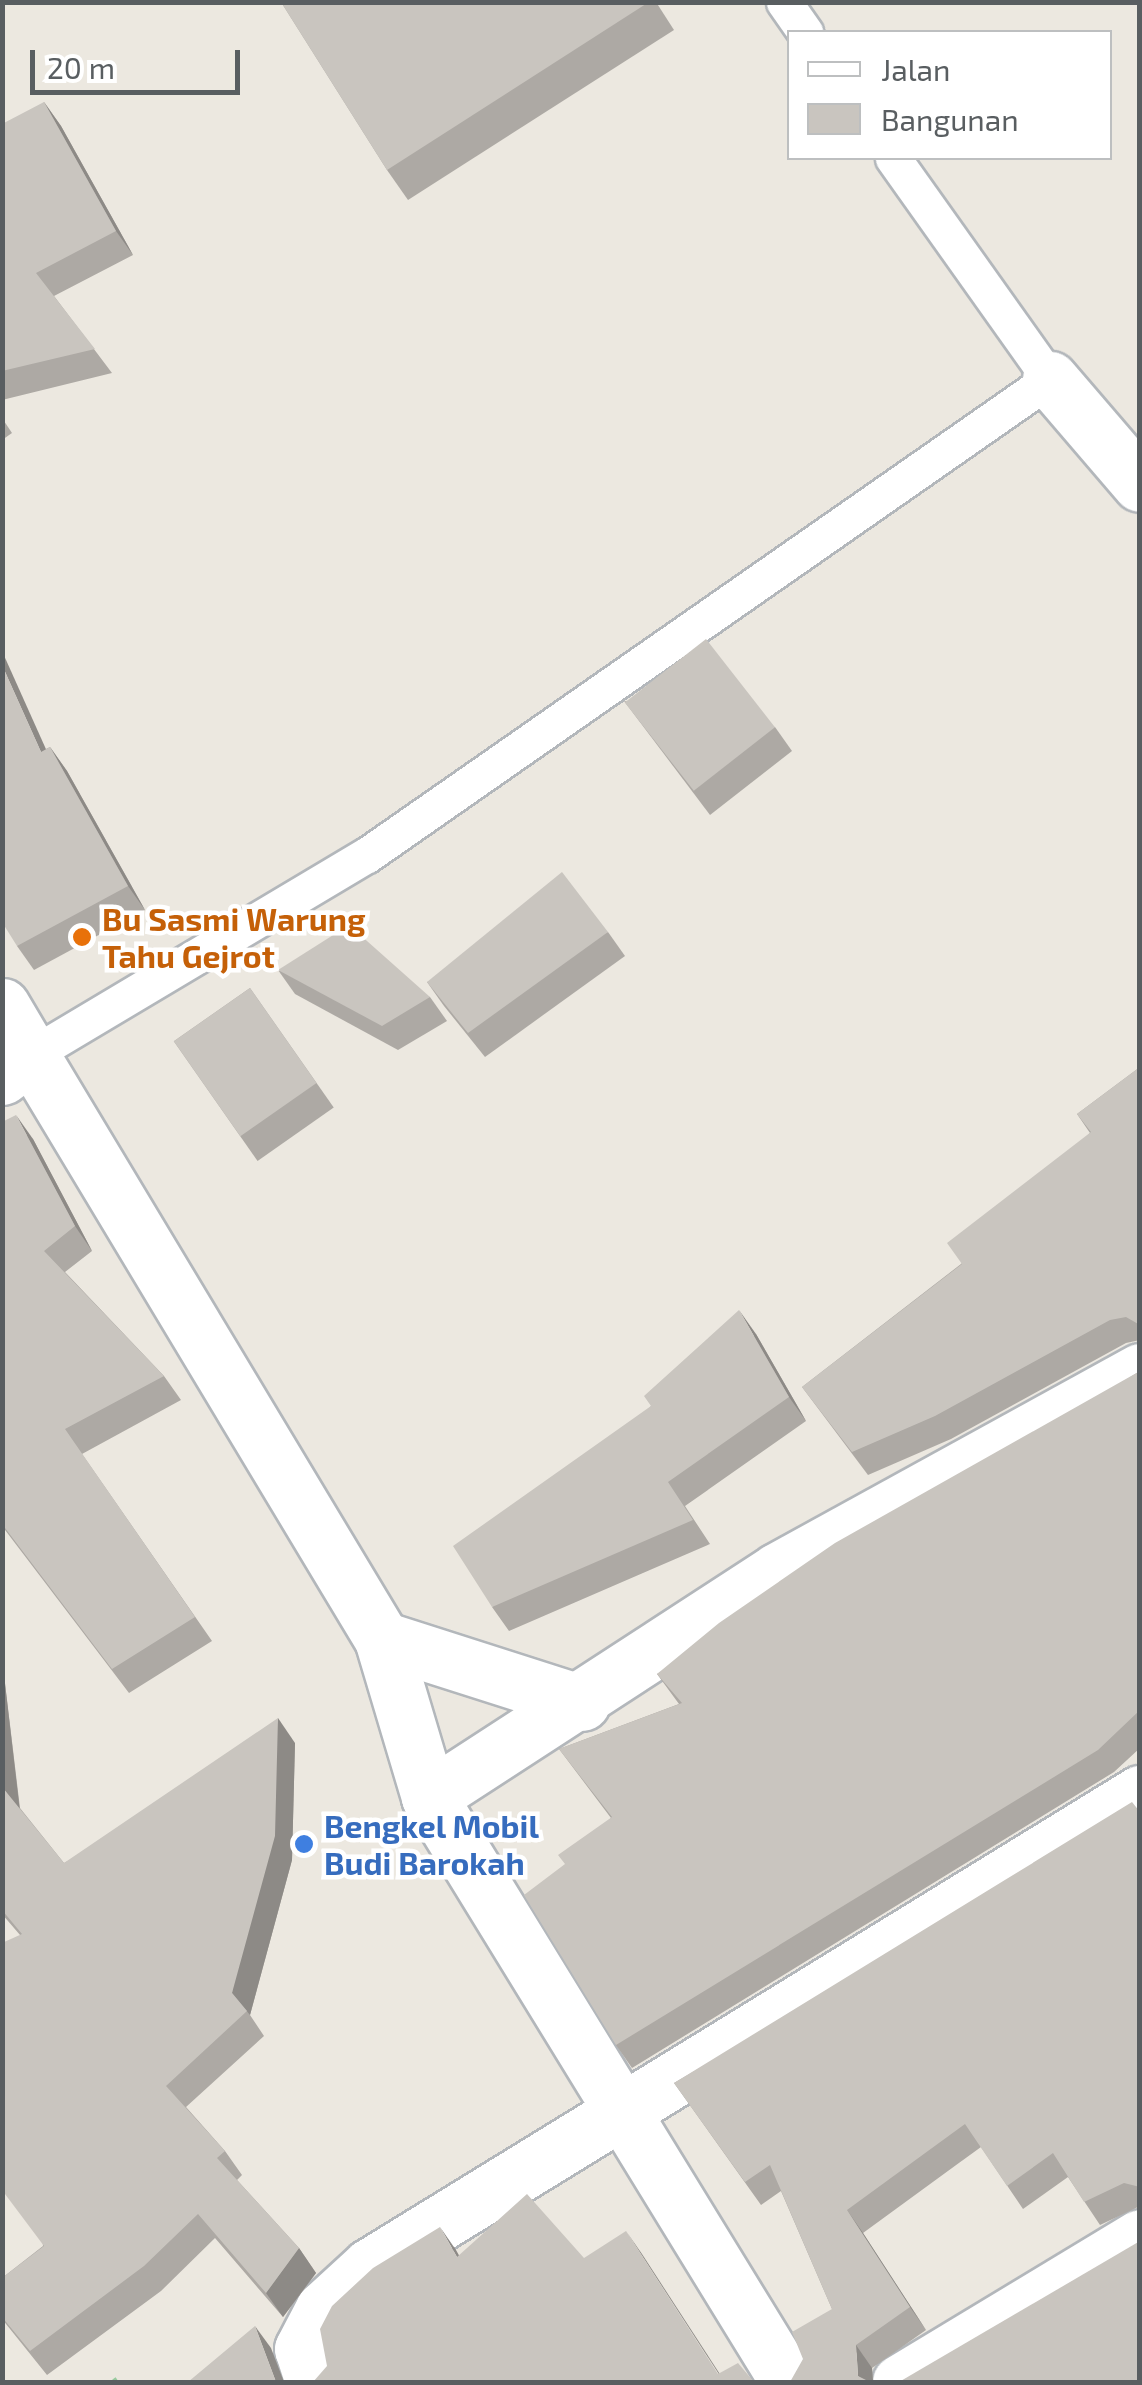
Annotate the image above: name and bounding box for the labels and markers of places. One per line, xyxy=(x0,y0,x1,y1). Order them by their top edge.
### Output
place label: Bu Sasmi Warung Tahu Gejrot xyxy=(102,900,366,975)
marker: Bu Sasmi Warung Tahu Gejrot xyxy=(71,926,93,948)
place label: Bengkel Mobil Budi Barokah xyxy=(324,1807,540,1882)
marker: Bengkel Mobil Budi Barokah xyxy=(293,1833,315,1855)

